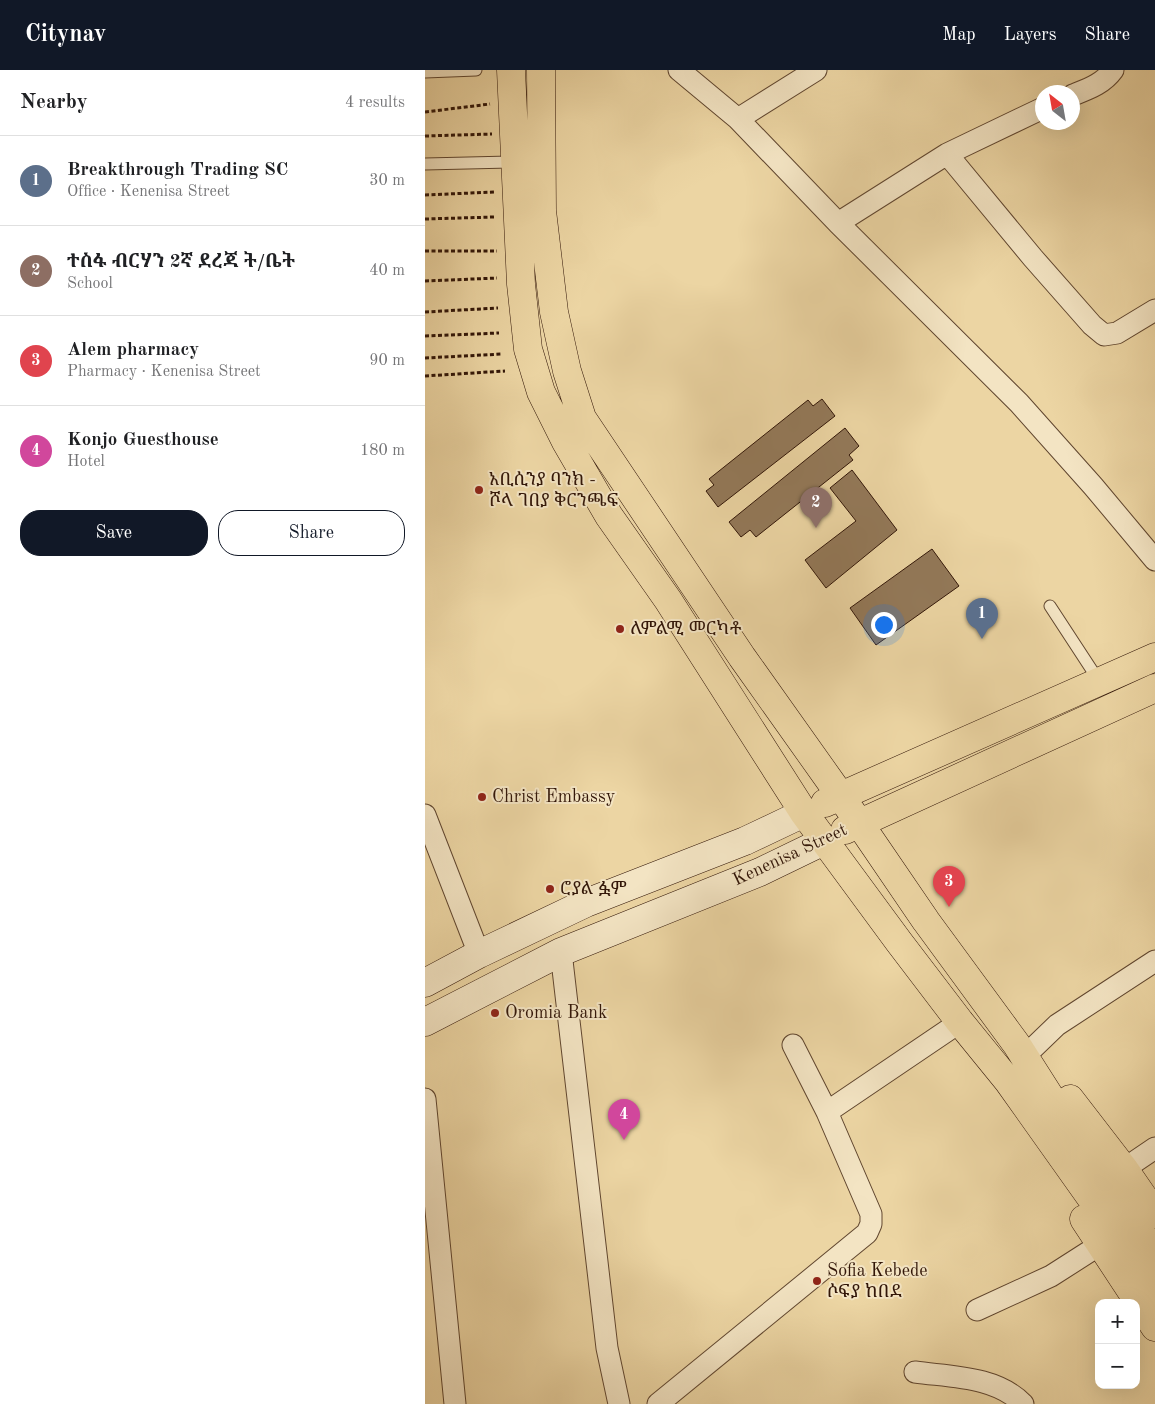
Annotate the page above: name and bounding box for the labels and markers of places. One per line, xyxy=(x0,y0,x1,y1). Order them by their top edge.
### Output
place label: አቢሲንያ ባንክ - ሾላ ገበያ ቅርንጫፍ xyxy=(489,471,619,510)
marker: አቢሲንያ ባንክ - ሾላ ገበያ ቅርንጫፍ xyxy=(473,484,485,496)
pin: 2 xyxy=(800,487,832,528)
pin: 1 xyxy=(966,598,998,639)
place label: ለምልሚ መርካቶ xyxy=(630,620,742,638)
marker: ለምልሚ መርካቶ xyxy=(614,623,626,635)
place label: Christ Embassy xyxy=(492,788,616,806)
marker: Christ Embassy xyxy=(476,791,488,803)
pin: 3 xyxy=(933,866,965,907)
place label: ሮያል ፏም xyxy=(560,880,627,898)
marker: ሮያል ፏም xyxy=(544,883,556,895)
place label: Oromia Bank xyxy=(505,1004,607,1022)
marker: Oromia Bank xyxy=(489,1007,501,1019)
pin: 4 xyxy=(608,1099,640,1140)
place label: Sofia Kebede ሶፍያ ከበደ xyxy=(827,1262,928,1301)
marker: Sofia Kebede ሶፍያ ከበደ xyxy=(811,1275,823,1287)

